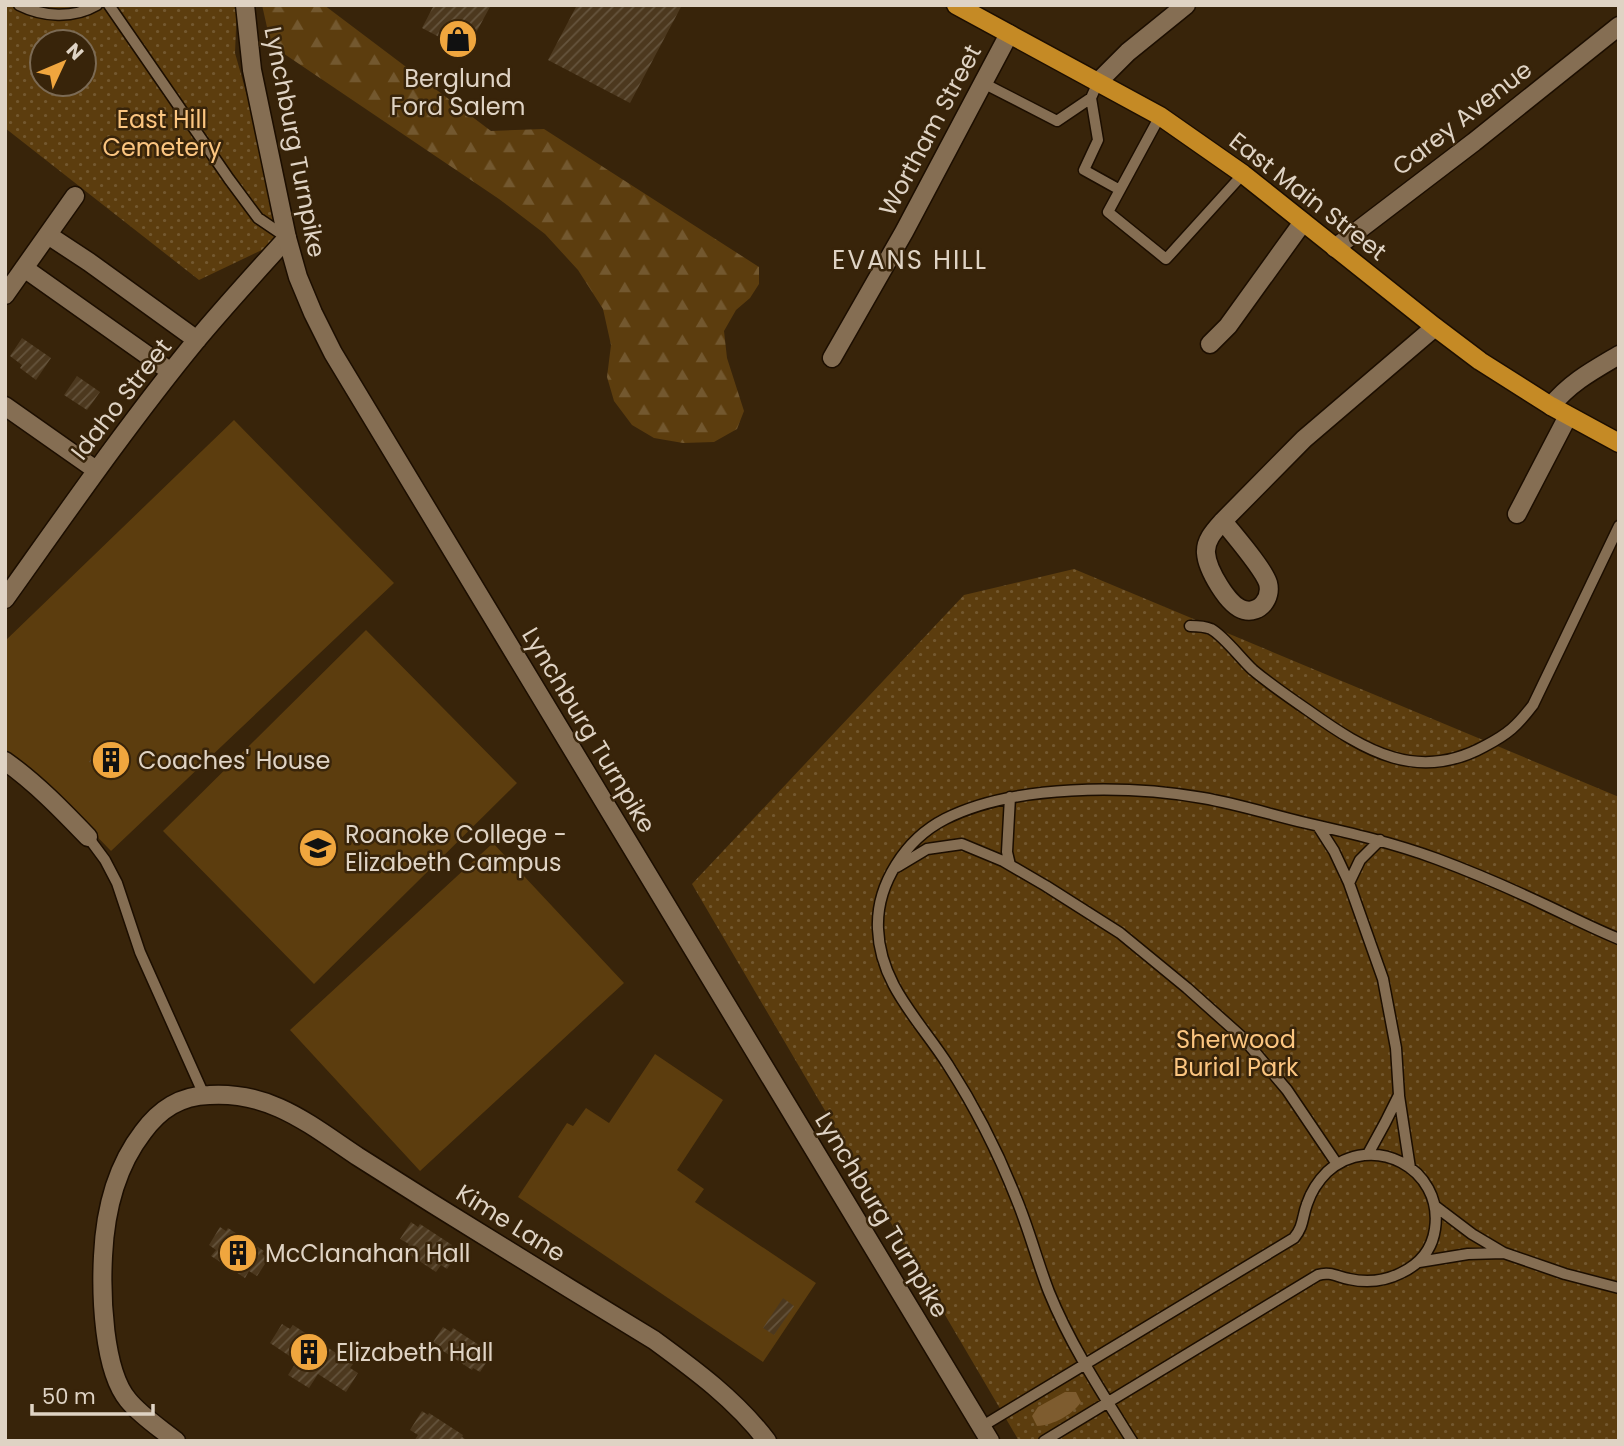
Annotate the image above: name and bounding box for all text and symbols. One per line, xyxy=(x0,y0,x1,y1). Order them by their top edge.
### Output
shop icon: Berglund Ford Salem xyxy=(437,18,479,60)
street label: Lynchburg Turnpike xyxy=(256,24,334,260)
north arrow xyxy=(28,28,98,98)
text: N xyxy=(60,37,90,66)
street label: Wortham Street xyxy=(871,39,989,221)
street label: Carey Avenue xyxy=(1385,53,1539,183)
place label: Berglund Ford Salem xyxy=(391,62,525,123)
park label: East Hill Cemetery xyxy=(102,103,222,164)
street label: East Main Street xyxy=(1223,124,1393,268)
district label: EVANS HILL xyxy=(832,242,988,278)
street label: Idaho Street xyxy=(63,331,179,467)
street label: Lynchburg Turnpike xyxy=(515,621,663,839)
building icon: Coaches' House xyxy=(90,739,132,781)
place label: Coaches' House xyxy=(138,744,330,777)
place label: Roanoke College - Elizabeth Campus xyxy=(345,818,567,879)
school or university icon: Roanoke College - Elizabeth Campus xyxy=(297,827,339,869)
park label: Sherwood Burial Park xyxy=(1174,1023,1299,1084)
street label: Lynchburg Turnpike xyxy=(808,1106,956,1324)
street label: Kime Lane xyxy=(450,1176,572,1270)
building icon: McClanahan Hall xyxy=(217,1232,259,1274)
place label: McClanahan Hall xyxy=(265,1237,470,1270)
building icon: Elizabeth Hall xyxy=(288,1331,330,1373)
place label: Elizabeth Hall xyxy=(336,1336,494,1369)
scale bar xyxy=(32,1372,152,1416)
text: 50 m xyxy=(42,1382,96,1411)

